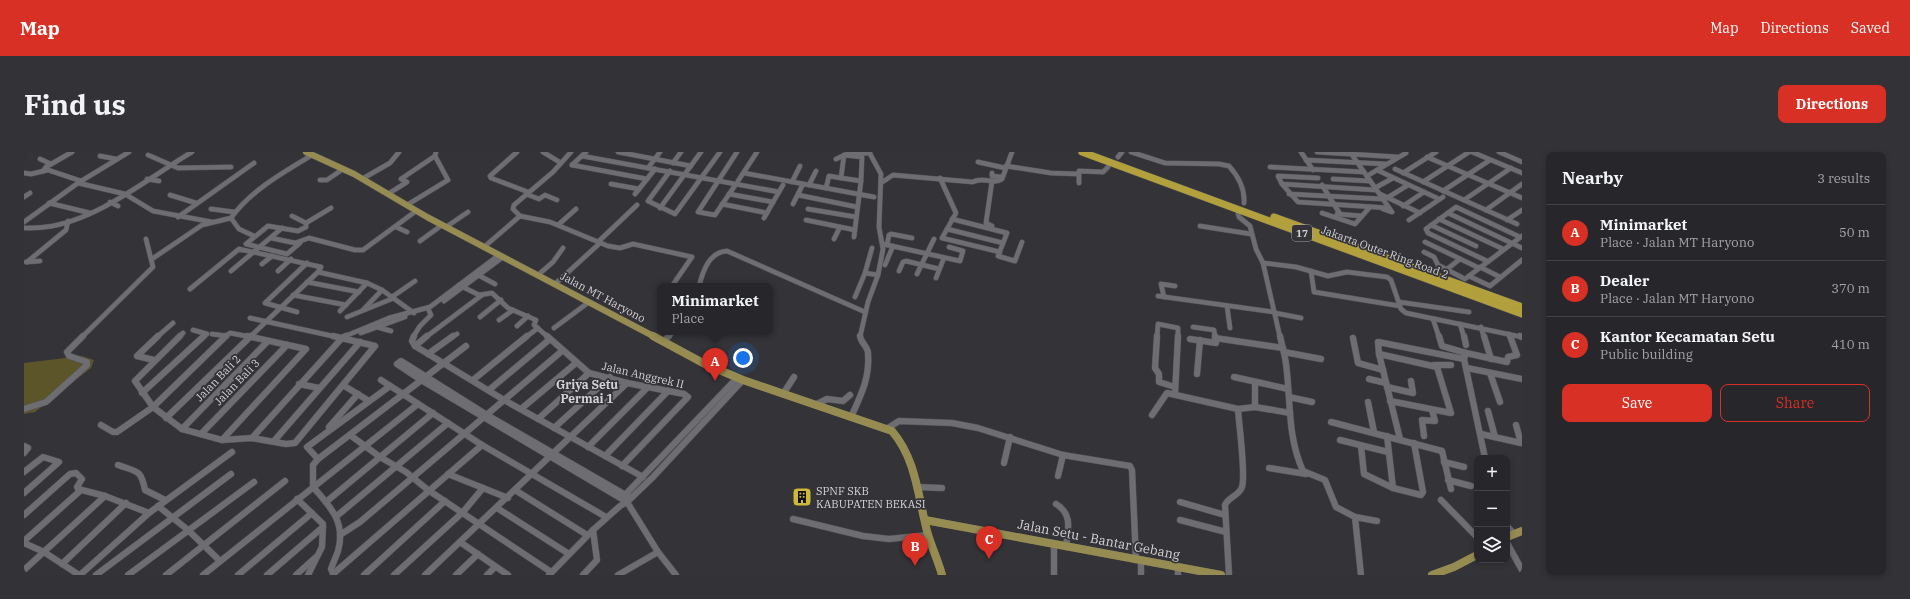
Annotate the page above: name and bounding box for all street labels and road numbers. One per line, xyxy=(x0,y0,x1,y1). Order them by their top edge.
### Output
street label: Jakarta Outer Ring Road 2 xyxy=(1319,222,1451,282)
road number: 17 xyxy=(1292,225,1312,241)
street label: Jalan MT Haryono xyxy=(558,269,648,325)
street label: Jalan Bali 2 xyxy=(192,352,244,404)
street label: Jalan Bali 3 xyxy=(211,356,263,408)
street label: Jalan Anggrek II xyxy=(601,359,686,391)
street label: Jalan Setu - Bantar Gebang xyxy=(1016,515,1182,564)

